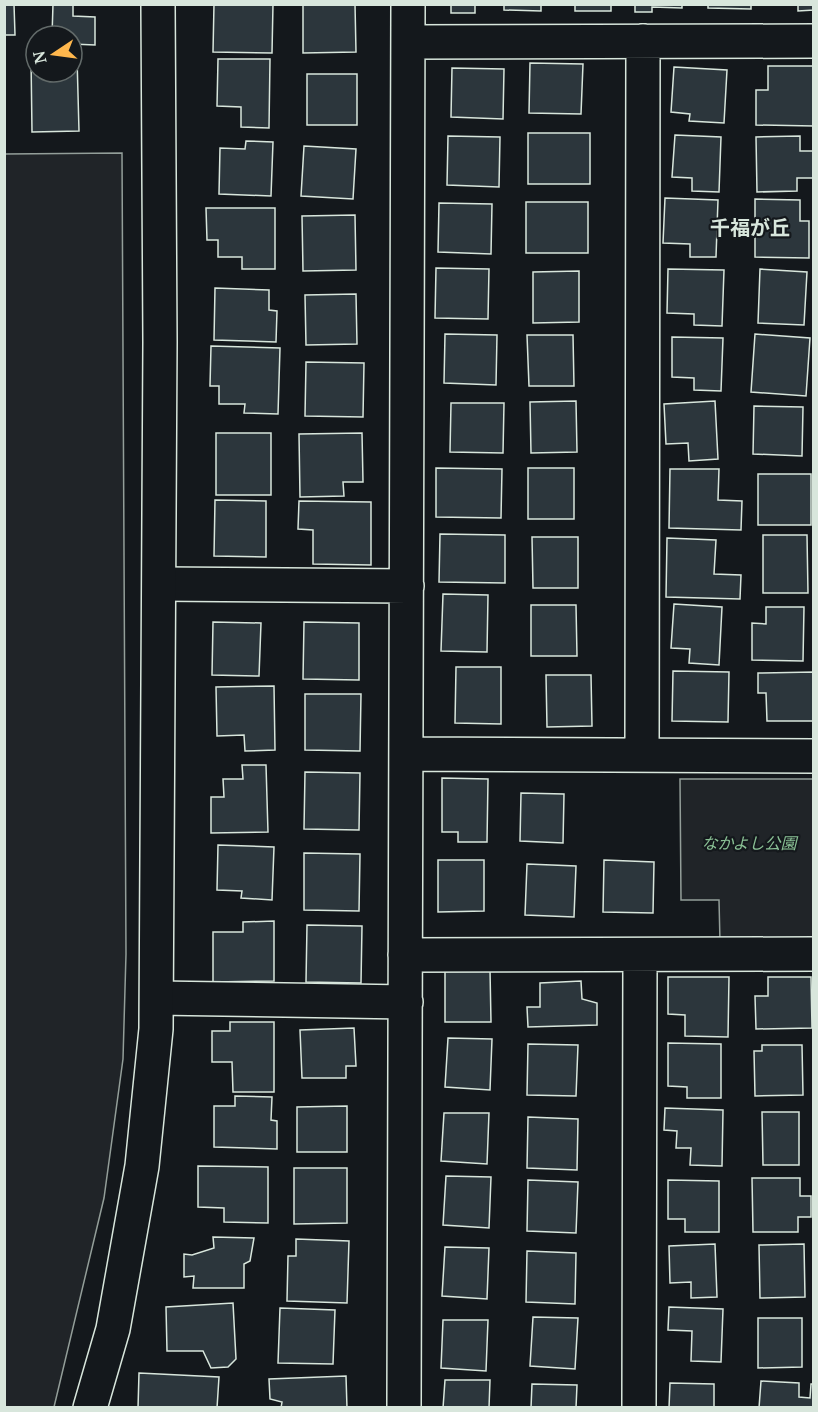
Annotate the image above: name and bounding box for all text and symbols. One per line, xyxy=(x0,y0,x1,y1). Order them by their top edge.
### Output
north arrow xyxy=(24,24,84,84)
text: N xyxy=(27,48,52,66)
district label: 千福が丘 xyxy=(710,214,790,241)
park label: なかよし公園 xyxy=(701,832,799,854)

